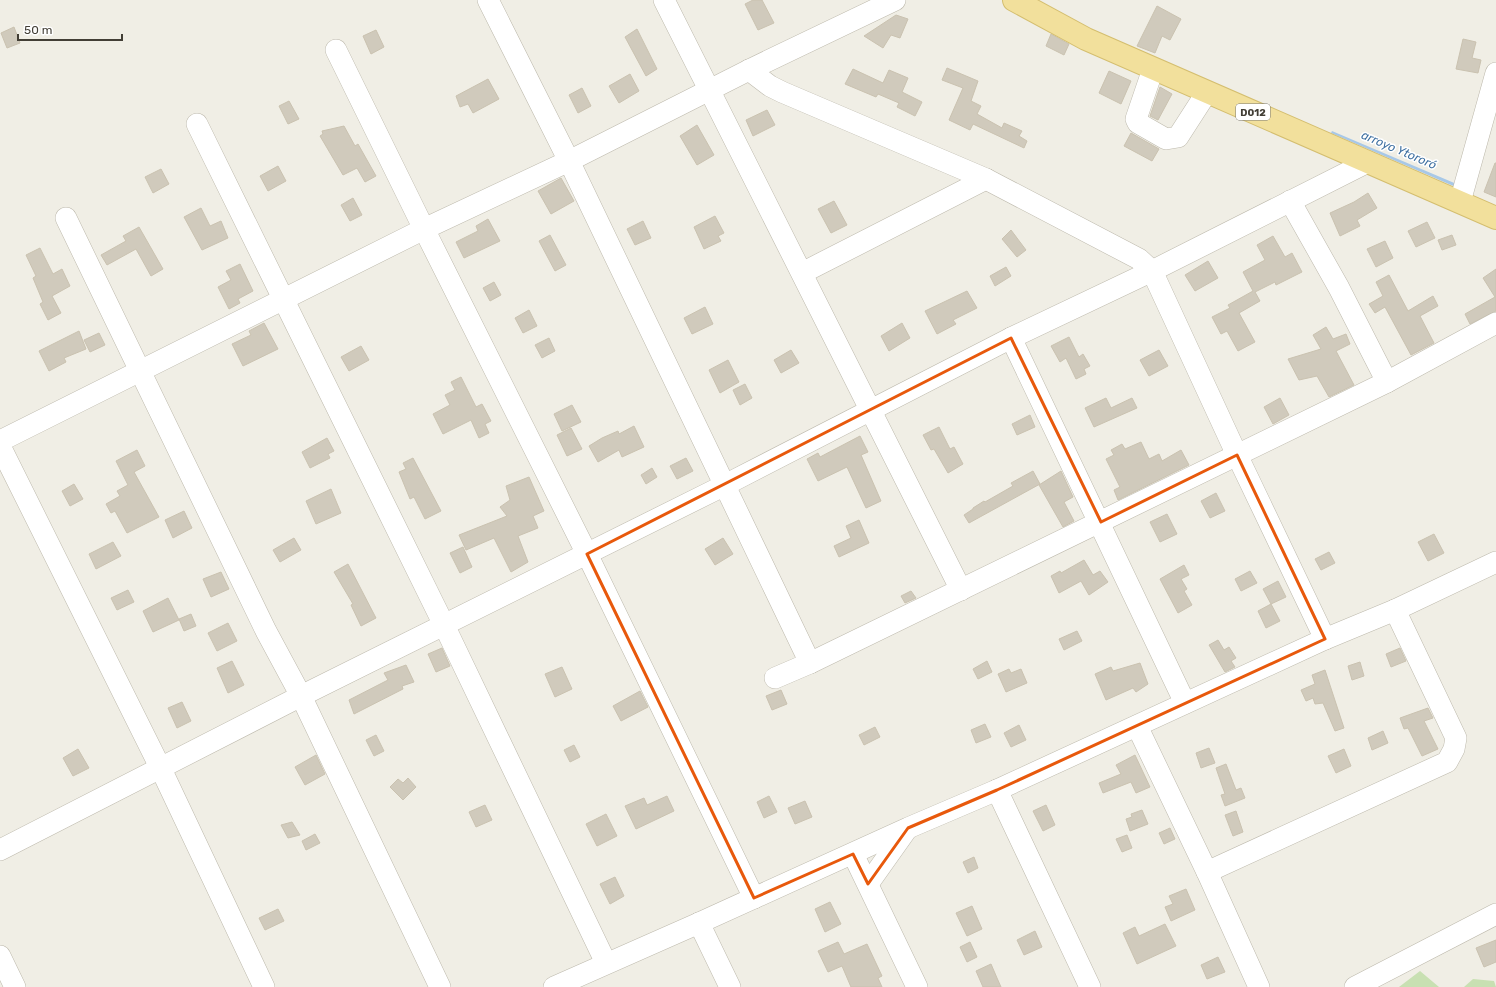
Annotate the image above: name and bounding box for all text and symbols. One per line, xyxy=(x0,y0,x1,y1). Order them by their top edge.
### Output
scale bar xyxy=(18,16,122,42)
text: 50 m xyxy=(24,23,52,37)
road number: D012 xyxy=(1236,104,1270,120)
water label: arroyo Ytororó xyxy=(1359,128,1439,172)

